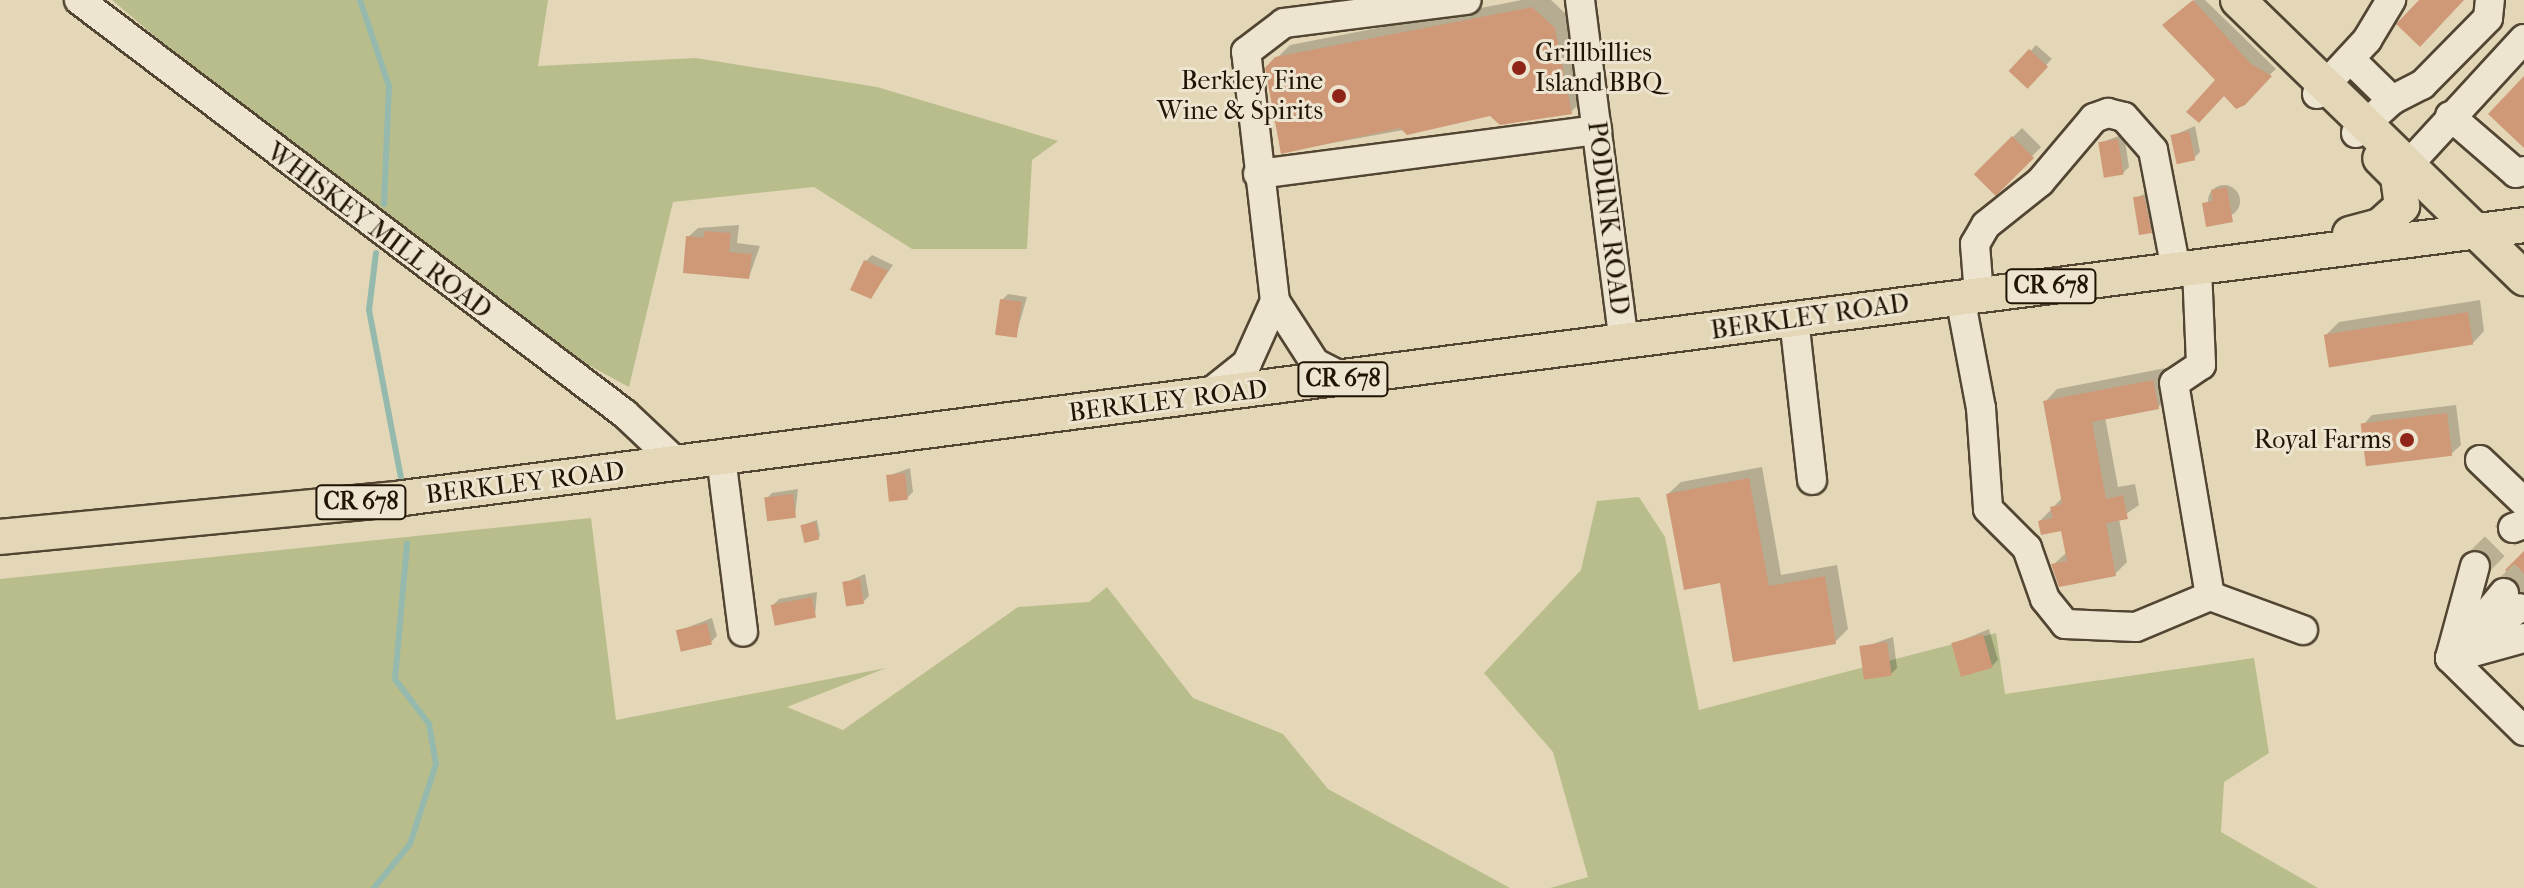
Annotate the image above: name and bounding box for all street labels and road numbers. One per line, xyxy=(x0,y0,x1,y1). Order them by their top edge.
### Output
street label: PODUNK ROAD xyxy=(1581,119,1635,317)
street label: WHISKEY MILL ROAD xyxy=(260,136,498,326)
road number: CR 678 xyxy=(2005,266,2097,306)
street label: BERKLEY ROAD xyxy=(1709,288,1911,346)
road number: CR 678 xyxy=(1297,359,1389,399)
street label: BERKLEY ROAD xyxy=(1067,373,1269,429)
street label: BERKLEY ROAD xyxy=(424,455,626,511)
road number: CR 678 xyxy=(315,482,407,522)

